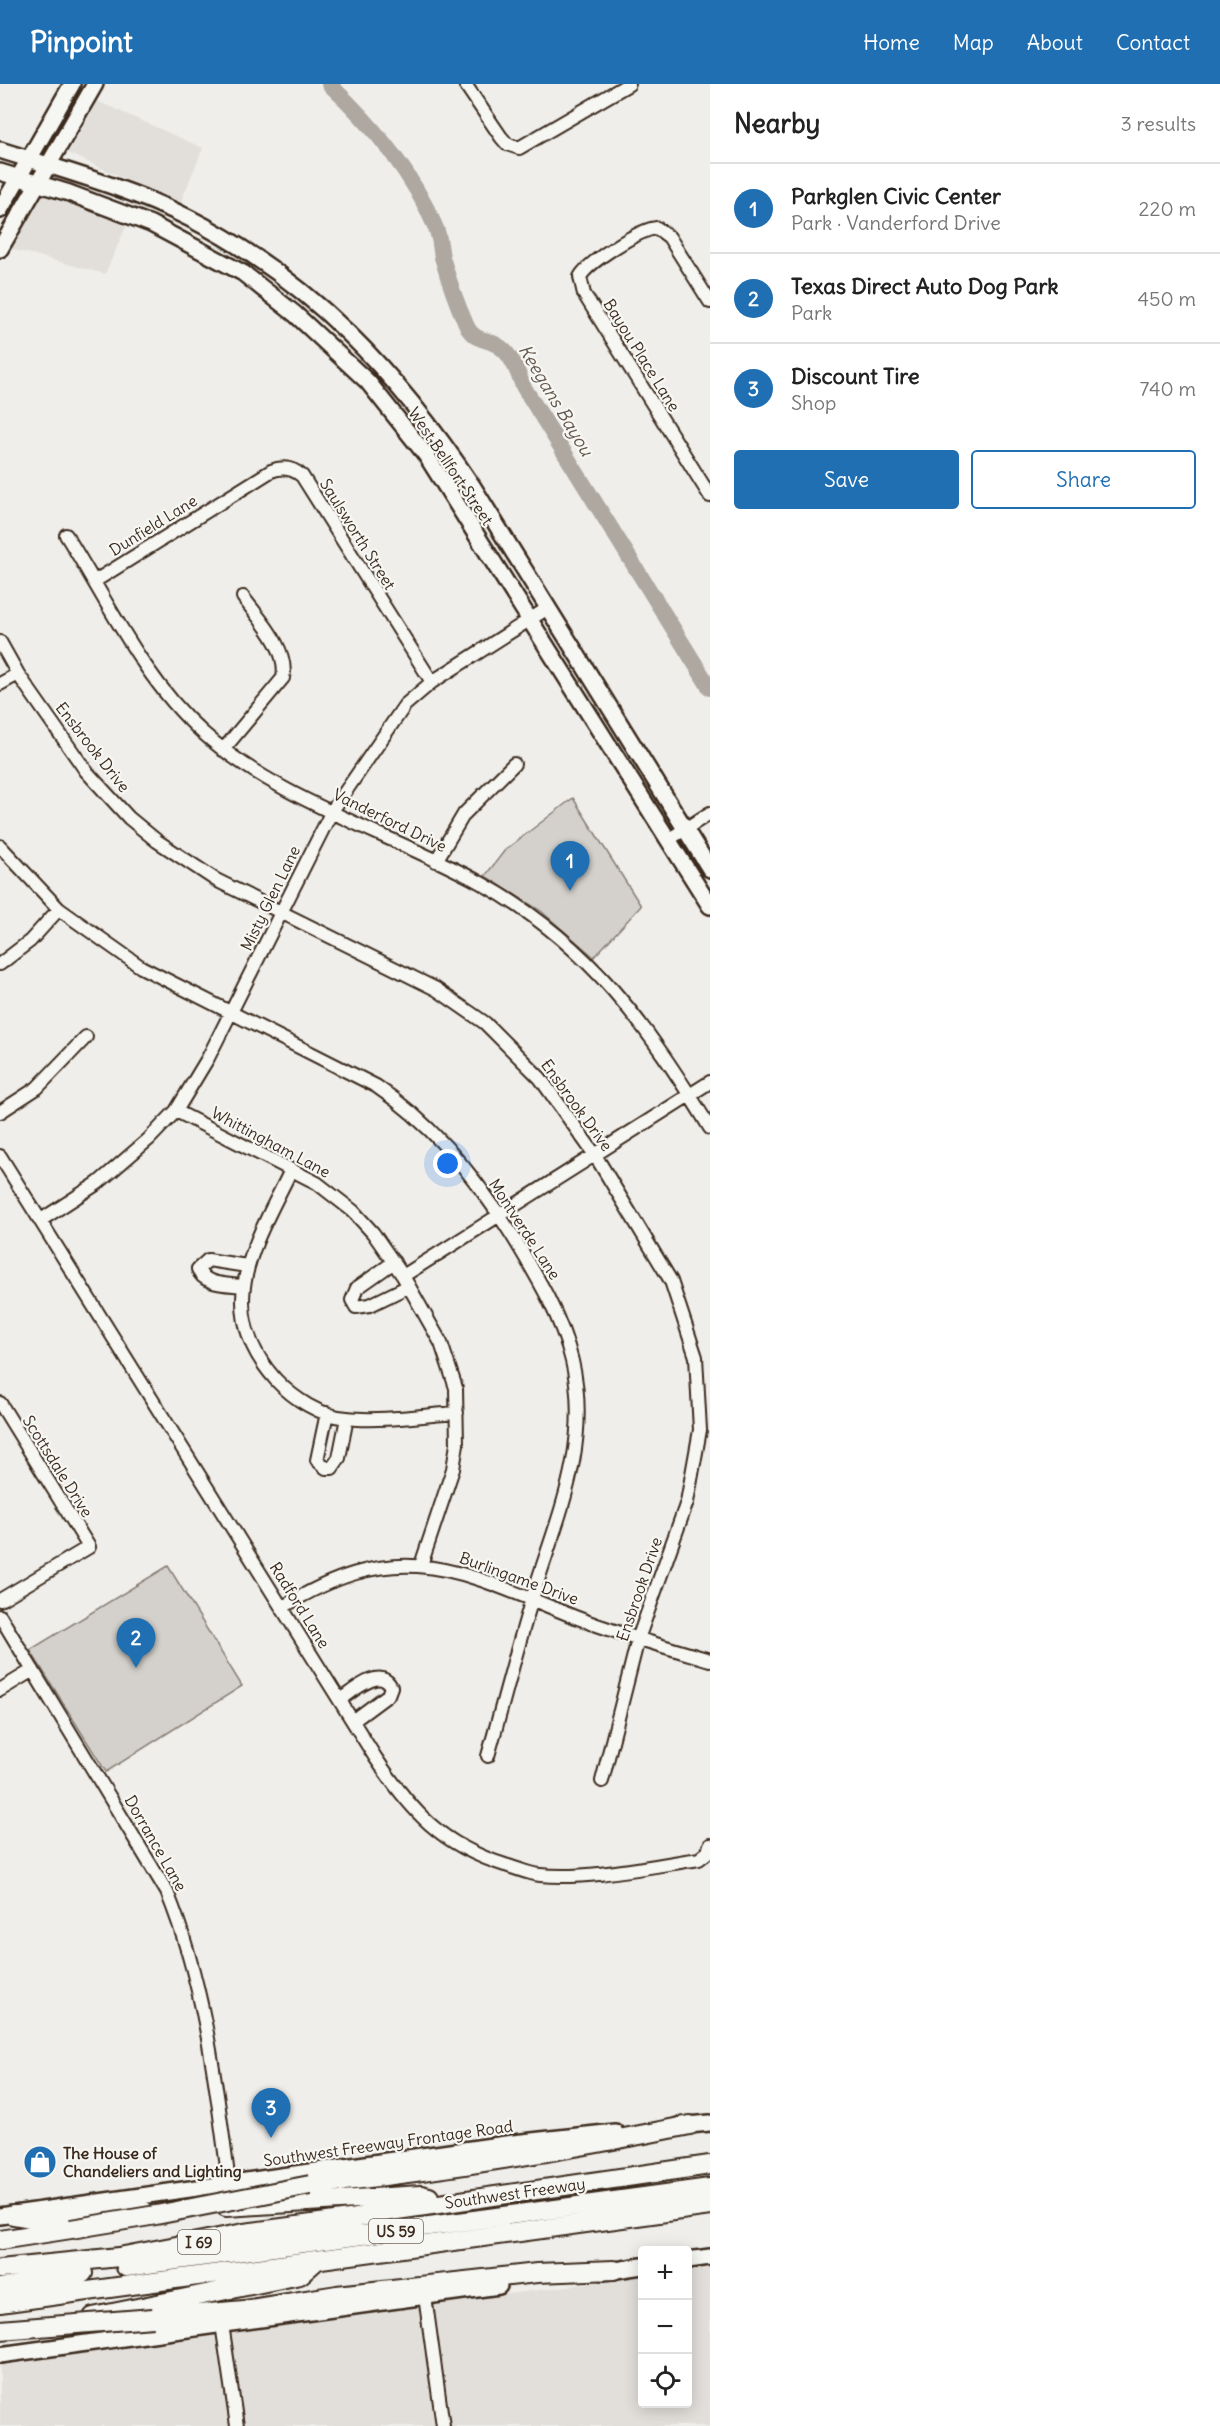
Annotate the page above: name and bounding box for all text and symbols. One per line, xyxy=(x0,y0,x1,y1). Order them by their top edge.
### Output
text: Pinpoint xyxy=(30,24,133,60)
text: Home xyxy=(863,29,920,56)
text: Map xyxy=(953,29,994,56)
text: About xyxy=(1027,29,1083,56)
text: Contact xyxy=(1116,29,1190,56)
text: Nearby xyxy=(734,107,820,140)
text: 3 results xyxy=(1120,111,1196,136)
text: Parkglen Civic Center xyxy=(791,182,1001,210)
text: 1 xyxy=(750,196,757,221)
text: 220 m xyxy=(1139,196,1196,221)
text: Park · Vanderford Drive xyxy=(791,210,1001,235)
text: Texas Direct Auto Dog Park xyxy=(791,272,1059,300)
text: 2 xyxy=(748,286,759,311)
text: 450 m xyxy=(1137,286,1196,311)
street label: Bayou Place Lane xyxy=(599,295,685,415)
text: Park xyxy=(791,300,832,325)
water label: Keegans Bayou xyxy=(514,340,599,461)
text: Discount Tire xyxy=(791,362,920,390)
text: 3 xyxy=(748,376,759,401)
text: 740 m xyxy=(1140,376,1196,401)
text: Shop xyxy=(791,390,836,415)
street label: West Bellfort Street xyxy=(404,403,498,529)
button: Save xyxy=(734,450,959,509)
button: Share xyxy=(971,450,1196,509)
street label: Saulsworth Street xyxy=(316,475,401,594)
street label: Dunfield Lane xyxy=(105,490,201,560)
street label: Ensbrook Drive xyxy=(52,698,134,796)
street label: Vanderford Drive xyxy=(330,784,450,856)
street label: Misty Glen Lane xyxy=(236,842,304,954)
pin: 1 xyxy=(550,842,590,891)
street label: Ensbrook Drive xyxy=(537,1055,617,1155)
street label: Whittingham Lane xyxy=(208,1102,334,1182)
your location xyxy=(433,1149,462,1178)
street label: Montverde Lane xyxy=(485,1175,565,1283)
street label: Scottsdale Drive xyxy=(19,1411,97,1521)
street label: Ensbrook Drive xyxy=(612,1534,666,1644)
street label: Burlingame Drive xyxy=(457,1547,581,1609)
street label: Radford Lane xyxy=(266,1558,334,1652)
pin: 2 xyxy=(116,1618,156,1668)
street label: Dorrance Lane xyxy=(120,1791,192,1895)
pin: 3 xyxy=(252,2088,290,2138)
street label: Southwest Freeway Frontage Road xyxy=(262,2116,514,2170)
place label: The House of Chandeliers and Lighting xyxy=(63,2143,242,2182)
shop icon: The House of Chandeliers and Lighting xyxy=(22,2144,58,2180)
street label: Southwest Freeway xyxy=(443,2173,587,2213)
road number: US 59 xyxy=(369,2219,423,2243)
road number: I 69 xyxy=(178,2230,220,2254)
map controls xyxy=(638,2246,692,2408)
button: + xyxy=(638,2246,692,2300)
button: − xyxy=(638,2300,692,2354)
button: locate xyxy=(638,2354,692,2408)

